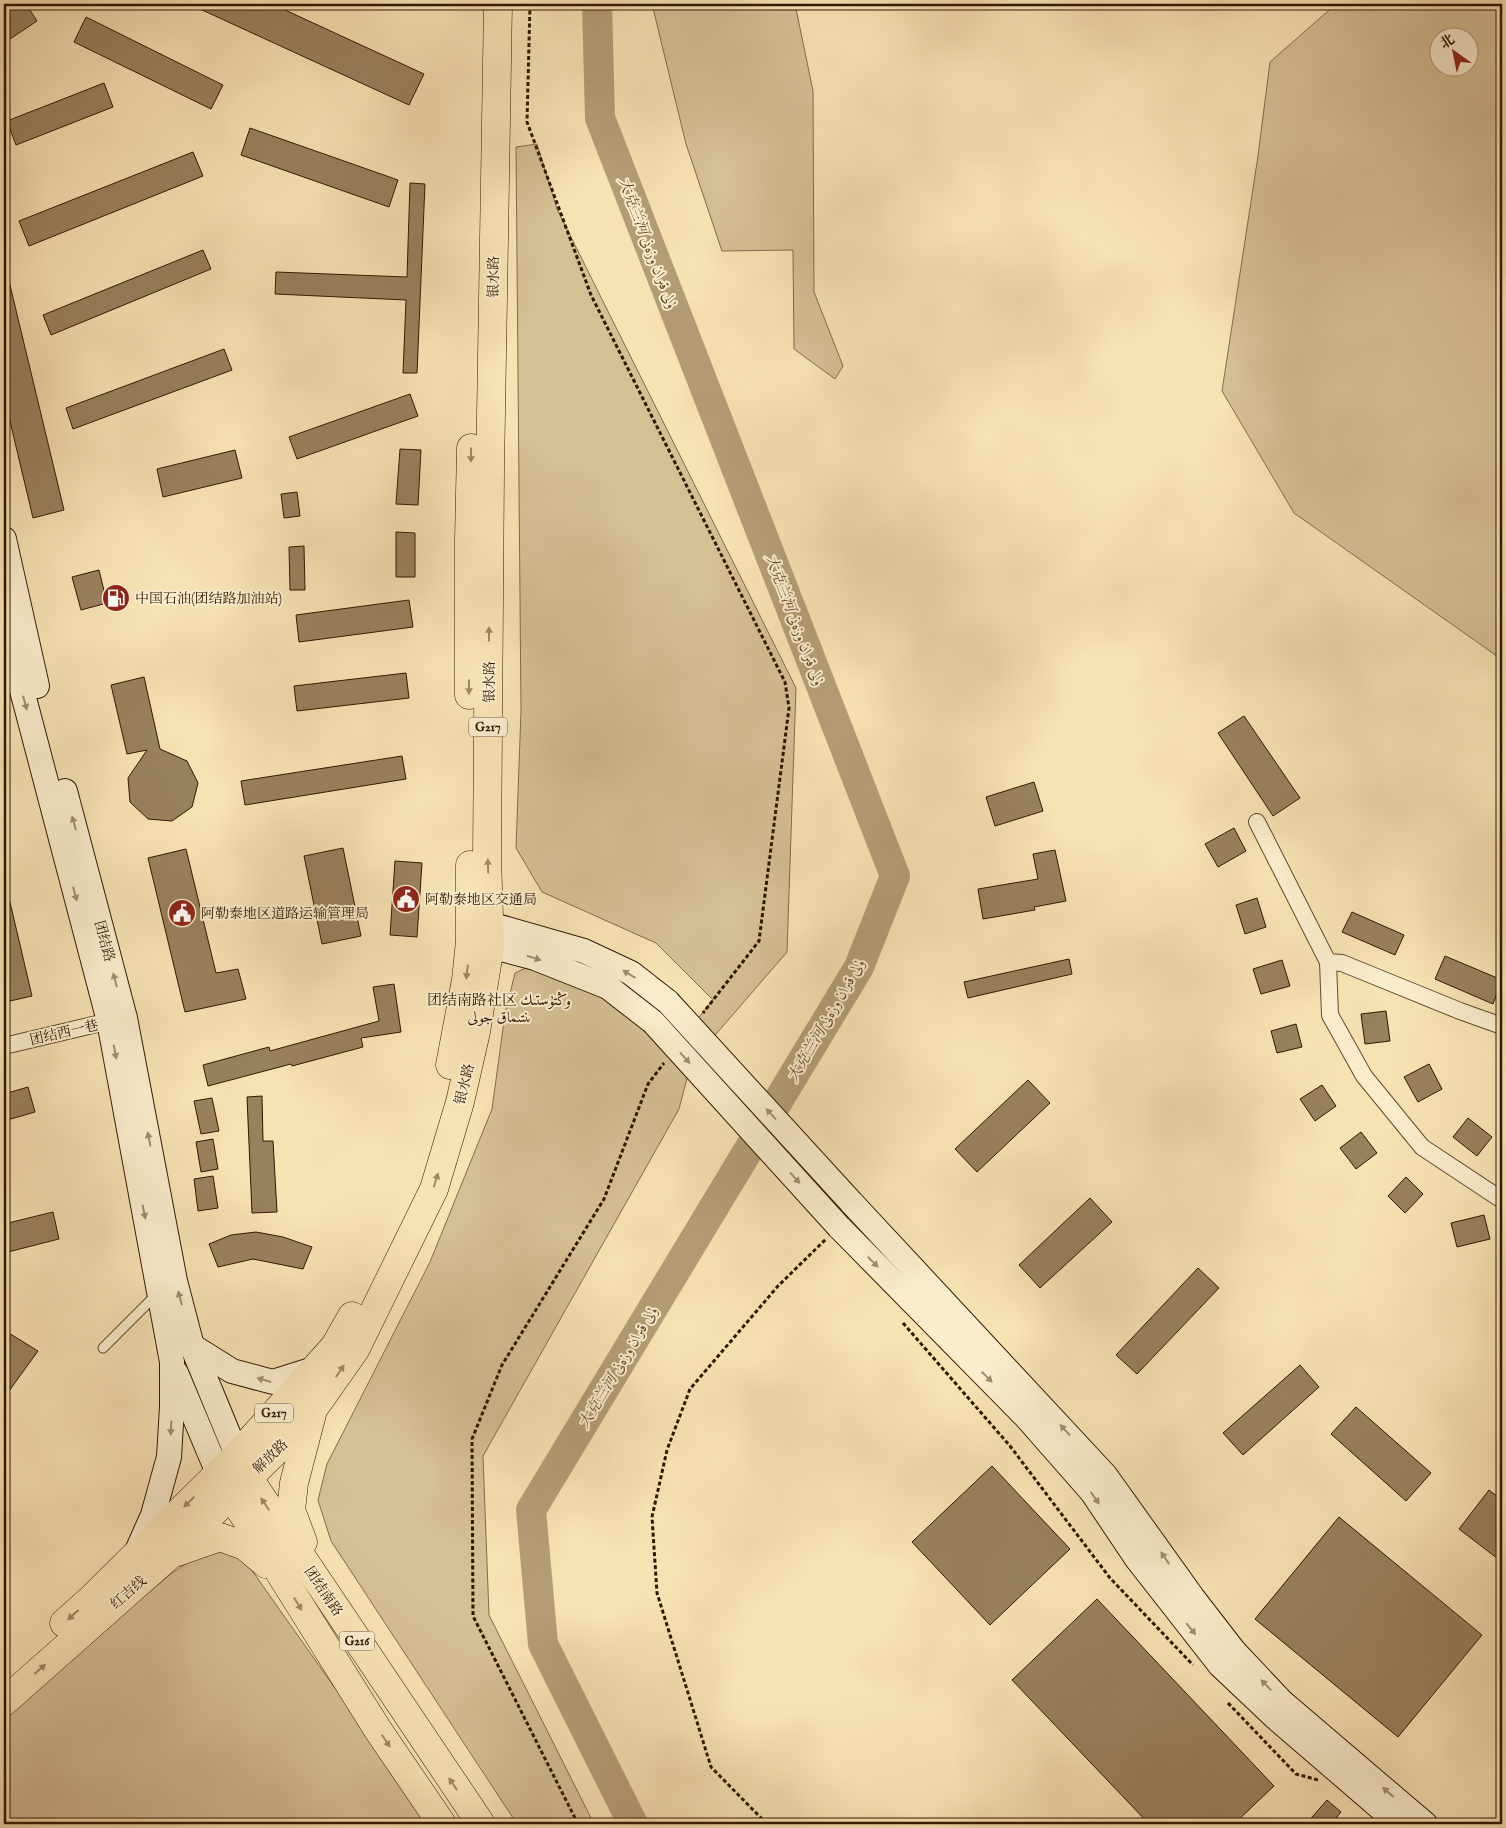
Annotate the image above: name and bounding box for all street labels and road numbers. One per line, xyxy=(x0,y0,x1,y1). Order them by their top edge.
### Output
street label: 银水路 xyxy=(485,256,503,298)
street label: 银水路 xyxy=(481,661,499,703)
road number: G217 xyxy=(469,718,507,736)
street label: 团结路 xyxy=(90,919,118,964)
street label: 团结西一巷 xyxy=(28,1016,100,1050)
street label: 银水路 xyxy=(451,1062,479,1107)
road number: G217 xyxy=(255,1404,293,1422)
street label: 解放路 xyxy=(249,1436,292,1478)
street label: 团结南路 xyxy=(300,1563,346,1620)
street label: 红吉线 xyxy=(107,1572,150,1613)
road number: G216 xyxy=(340,1632,374,1650)

